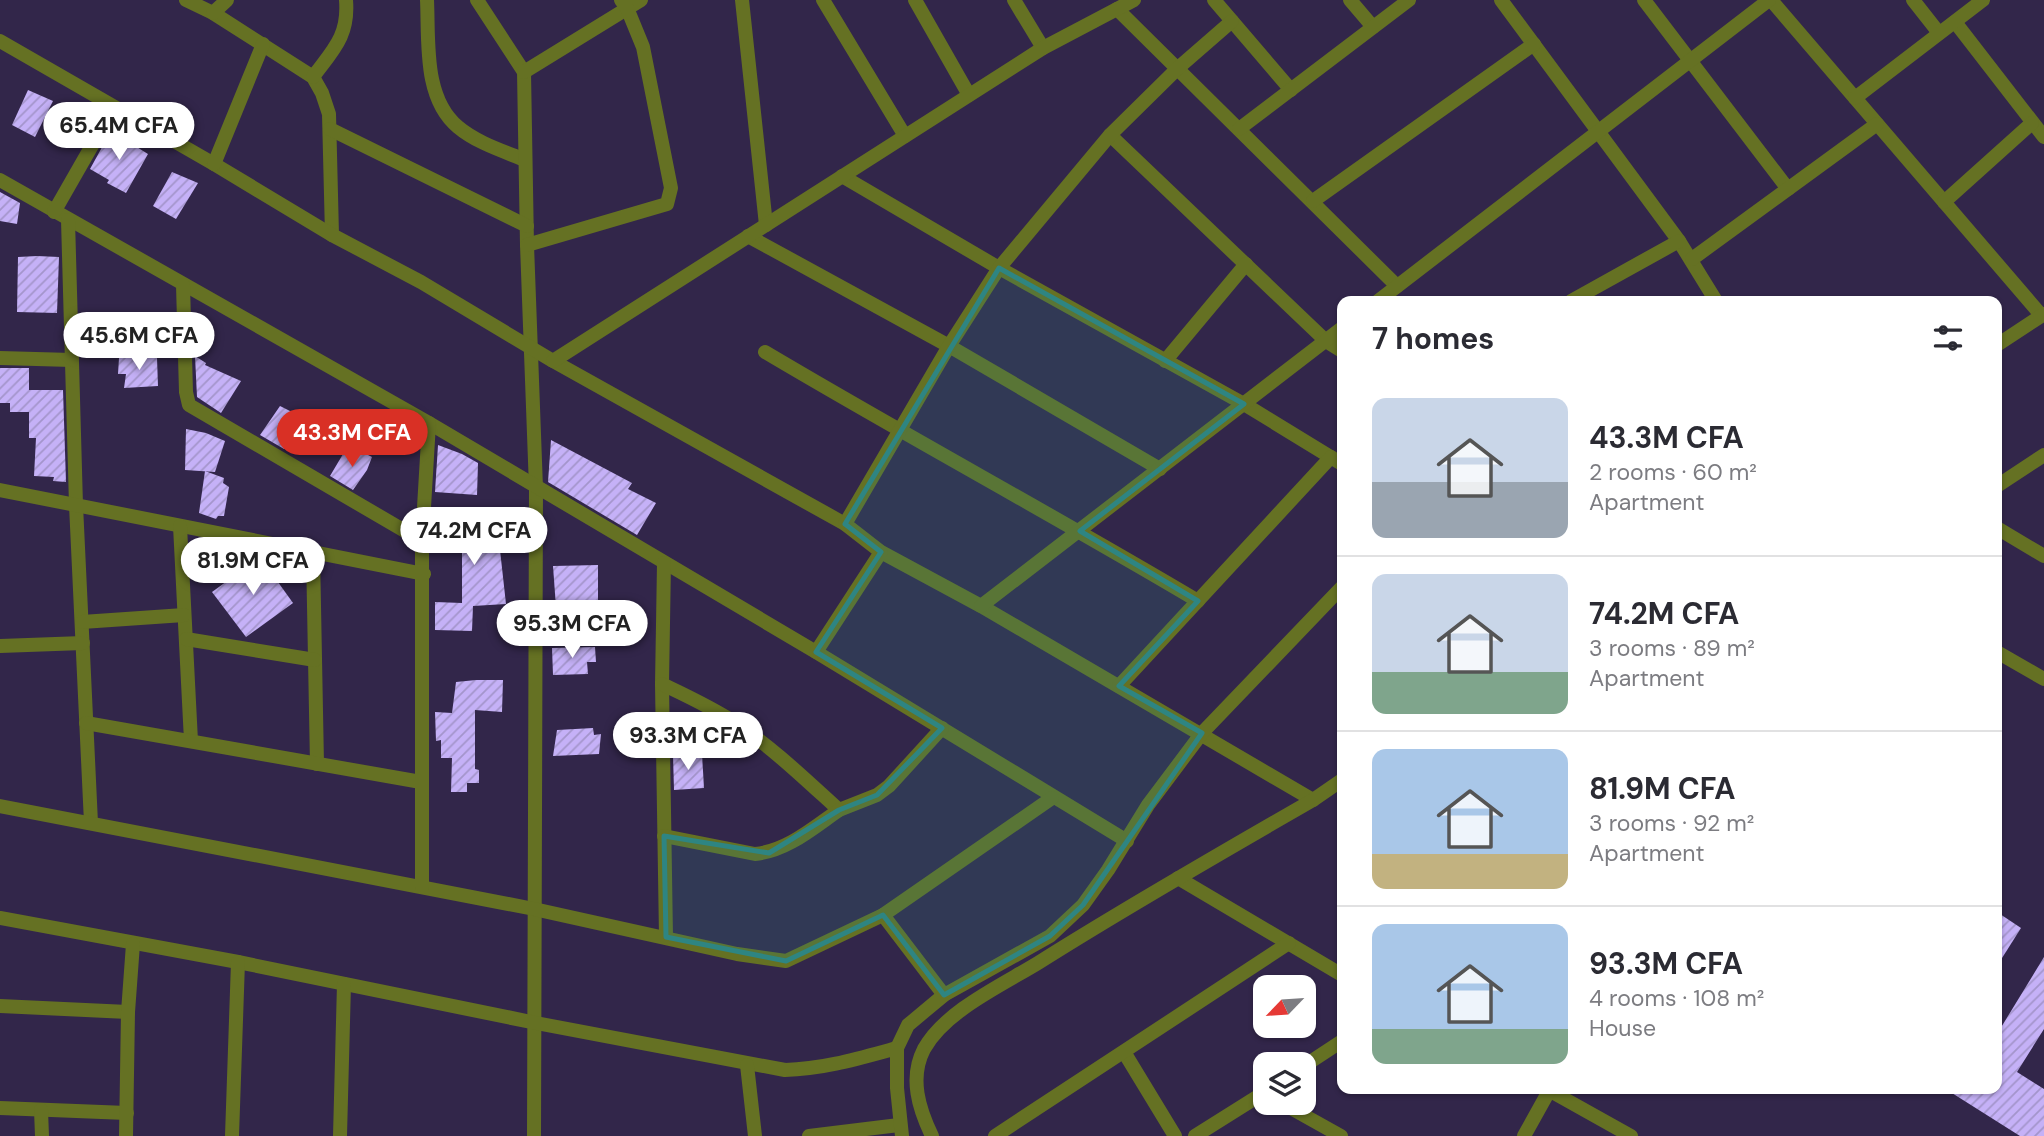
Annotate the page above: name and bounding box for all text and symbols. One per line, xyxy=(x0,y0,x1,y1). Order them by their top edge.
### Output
pin: 65.4M CFA xyxy=(39,102,199,162)
text: 65.4M CFA xyxy=(59,110,179,140)
pin: 45.6M CFA xyxy=(59,312,219,372)
text: 7 homes xyxy=(1372,319,1494,358)
icon: filters xyxy=(1929,319,1967,357)
text: 45.6M CFA xyxy=(79,320,199,350)
pin: 43.3M CFA xyxy=(272,410,432,469)
text: 43.3M CFA xyxy=(293,417,411,447)
text: 43.3M CFA xyxy=(1589,418,1744,457)
icon: home xyxy=(1428,426,1512,510)
text: 2 rooms · 60 m² xyxy=(1589,457,1757,487)
text: Apartment xyxy=(1589,487,1704,517)
pin: 74.2M CFA xyxy=(394,508,554,567)
text: 74.2M CFA xyxy=(416,515,532,545)
pin: 81.9M CFA xyxy=(173,538,333,597)
text: 81.9M CFA xyxy=(197,545,309,575)
text: 74.2M CFA xyxy=(1589,594,1739,633)
pin: 95.3M CFA xyxy=(492,600,652,660)
icon: home xyxy=(1428,602,1512,686)
text: 95.3M CFA xyxy=(513,608,631,638)
text: 3 rooms · 89 m² xyxy=(1589,633,1755,663)
text: Apartment xyxy=(1589,663,1704,693)
pin: 93.3M CFA xyxy=(608,712,768,772)
text: 93.3M CFA xyxy=(629,720,747,750)
text: 81.9M CFA xyxy=(1589,769,1735,808)
icon: home xyxy=(1428,777,1512,861)
text: 3 rooms · 92 m² xyxy=(1589,808,1754,838)
text: Apartment xyxy=(1589,838,1704,868)
text: 93.3M CFA xyxy=(1589,944,1743,983)
icon: home xyxy=(1428,952,1512,1036)
north arrow xyxy=(1253,975,1316,1038)
map controls xyxy=(1253,975,1316,1115)
text: 4 rooms · 108 m² xyxy=(1589,983,1764,1013)
text: House xyxy=(1589,1013,1656,1043)
button: layers xyxy=(1253,1052,1316,1115)

